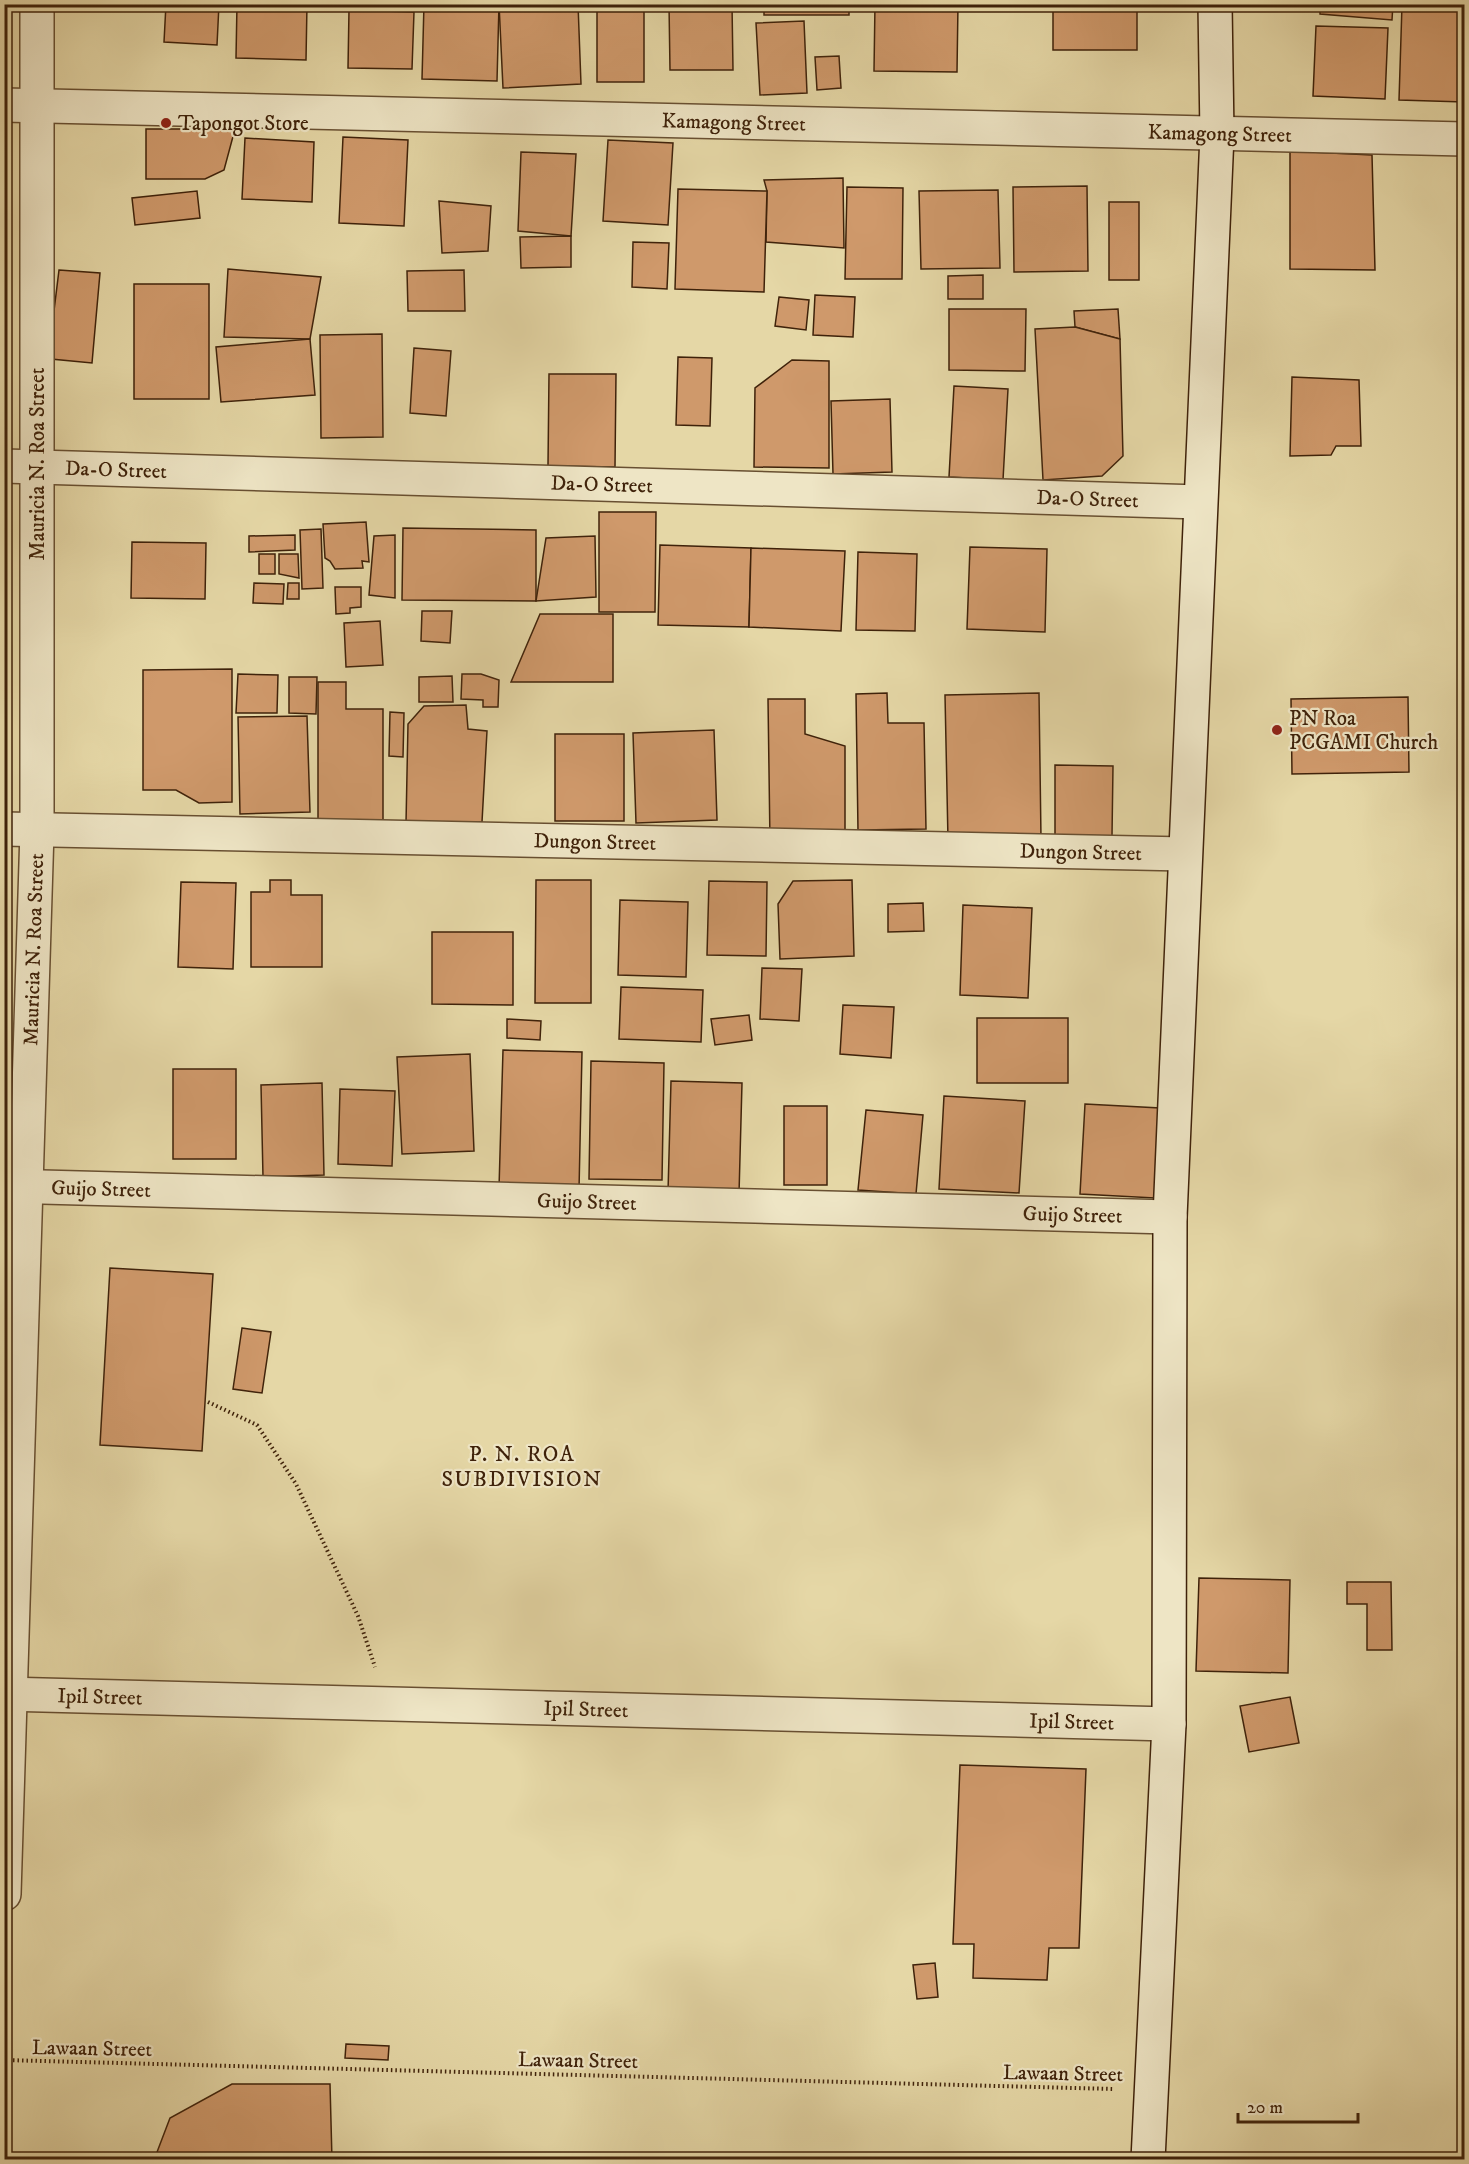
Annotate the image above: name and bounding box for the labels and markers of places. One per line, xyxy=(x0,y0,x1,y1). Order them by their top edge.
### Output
place label: Tapongot Store xyxy=(178,111,309,137)
marker: Tapongot Store xyxy=(159,116,173,130)
place label: PN Roa PCGAMI Church xyxy=(1289,706,1438,756)
marker: PN Roa PCGAMI Church xyxy=(1270,723,1284,737)

